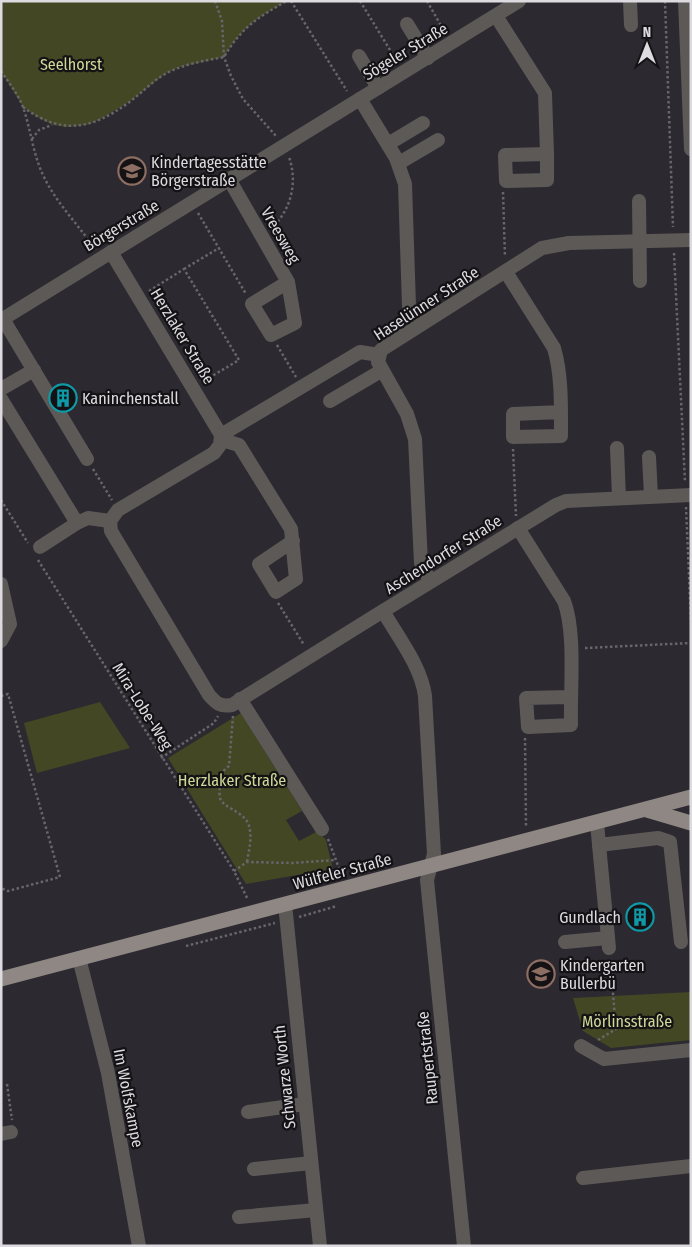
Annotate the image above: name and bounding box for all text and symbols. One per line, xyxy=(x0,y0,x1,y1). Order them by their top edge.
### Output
street label: Sögeler Straße xyxy=(359,19,451,84)
north arrow xyxy=(622,20,672,70)
text: N xyxy=(643,24,651,41)
park label: Seelhorst xyxy=(40,55,103,74)
place label: Kindertagesstätte Börgerstraße xyxy=(151,153,267,190)
school or university icon: Kindertagesstätte Börgerstraße xyxy=(117,156,147,186)
street label: Börgerstraße xyxy=(80,195,162,255)
street label: Vreesweg xyxy=(257,204,304,267)
street label: Haselünner Straße xyxy=(370,262,482,344)
street label: Herzlaker Straße xyxy=(146,285,219,388)
building icon: Kaninchenstall xyxy=(48,383,78,413)
place label: Kaninchenstall xyxy=(82,389,179,408)
street label: Aschendorfer Straße xyxy=(381,511,505,598)
street label: Mira-Lobe-Weg xyxy=(108,659,177,754)
park label: Herzlaker Straße xyxy=(178,771,286,790)
street label: Wülfeler Straße xyxy=(291,849,393,894)
building icon: Gundlach xyxy=(625,902,655,932)
place label: Gundlach xyxy=(559,908,621,927)
place label: Kindergarten Bullerbü xyxy=(560,956,645,993)
school or university icon: Kindergarten Bullerbü xyxy=(526,959,556,989)
street label: Raupertstraße xyxy=(413,1010,442,1105)
park label: Mörlinsstraße xyxy=(582,1012,672,1031)
street label: Schwarze Worth xyxy=(270,1024,299,1130)
street label: Im Wolfskampe xyxy=(110,1047,147,1149)

